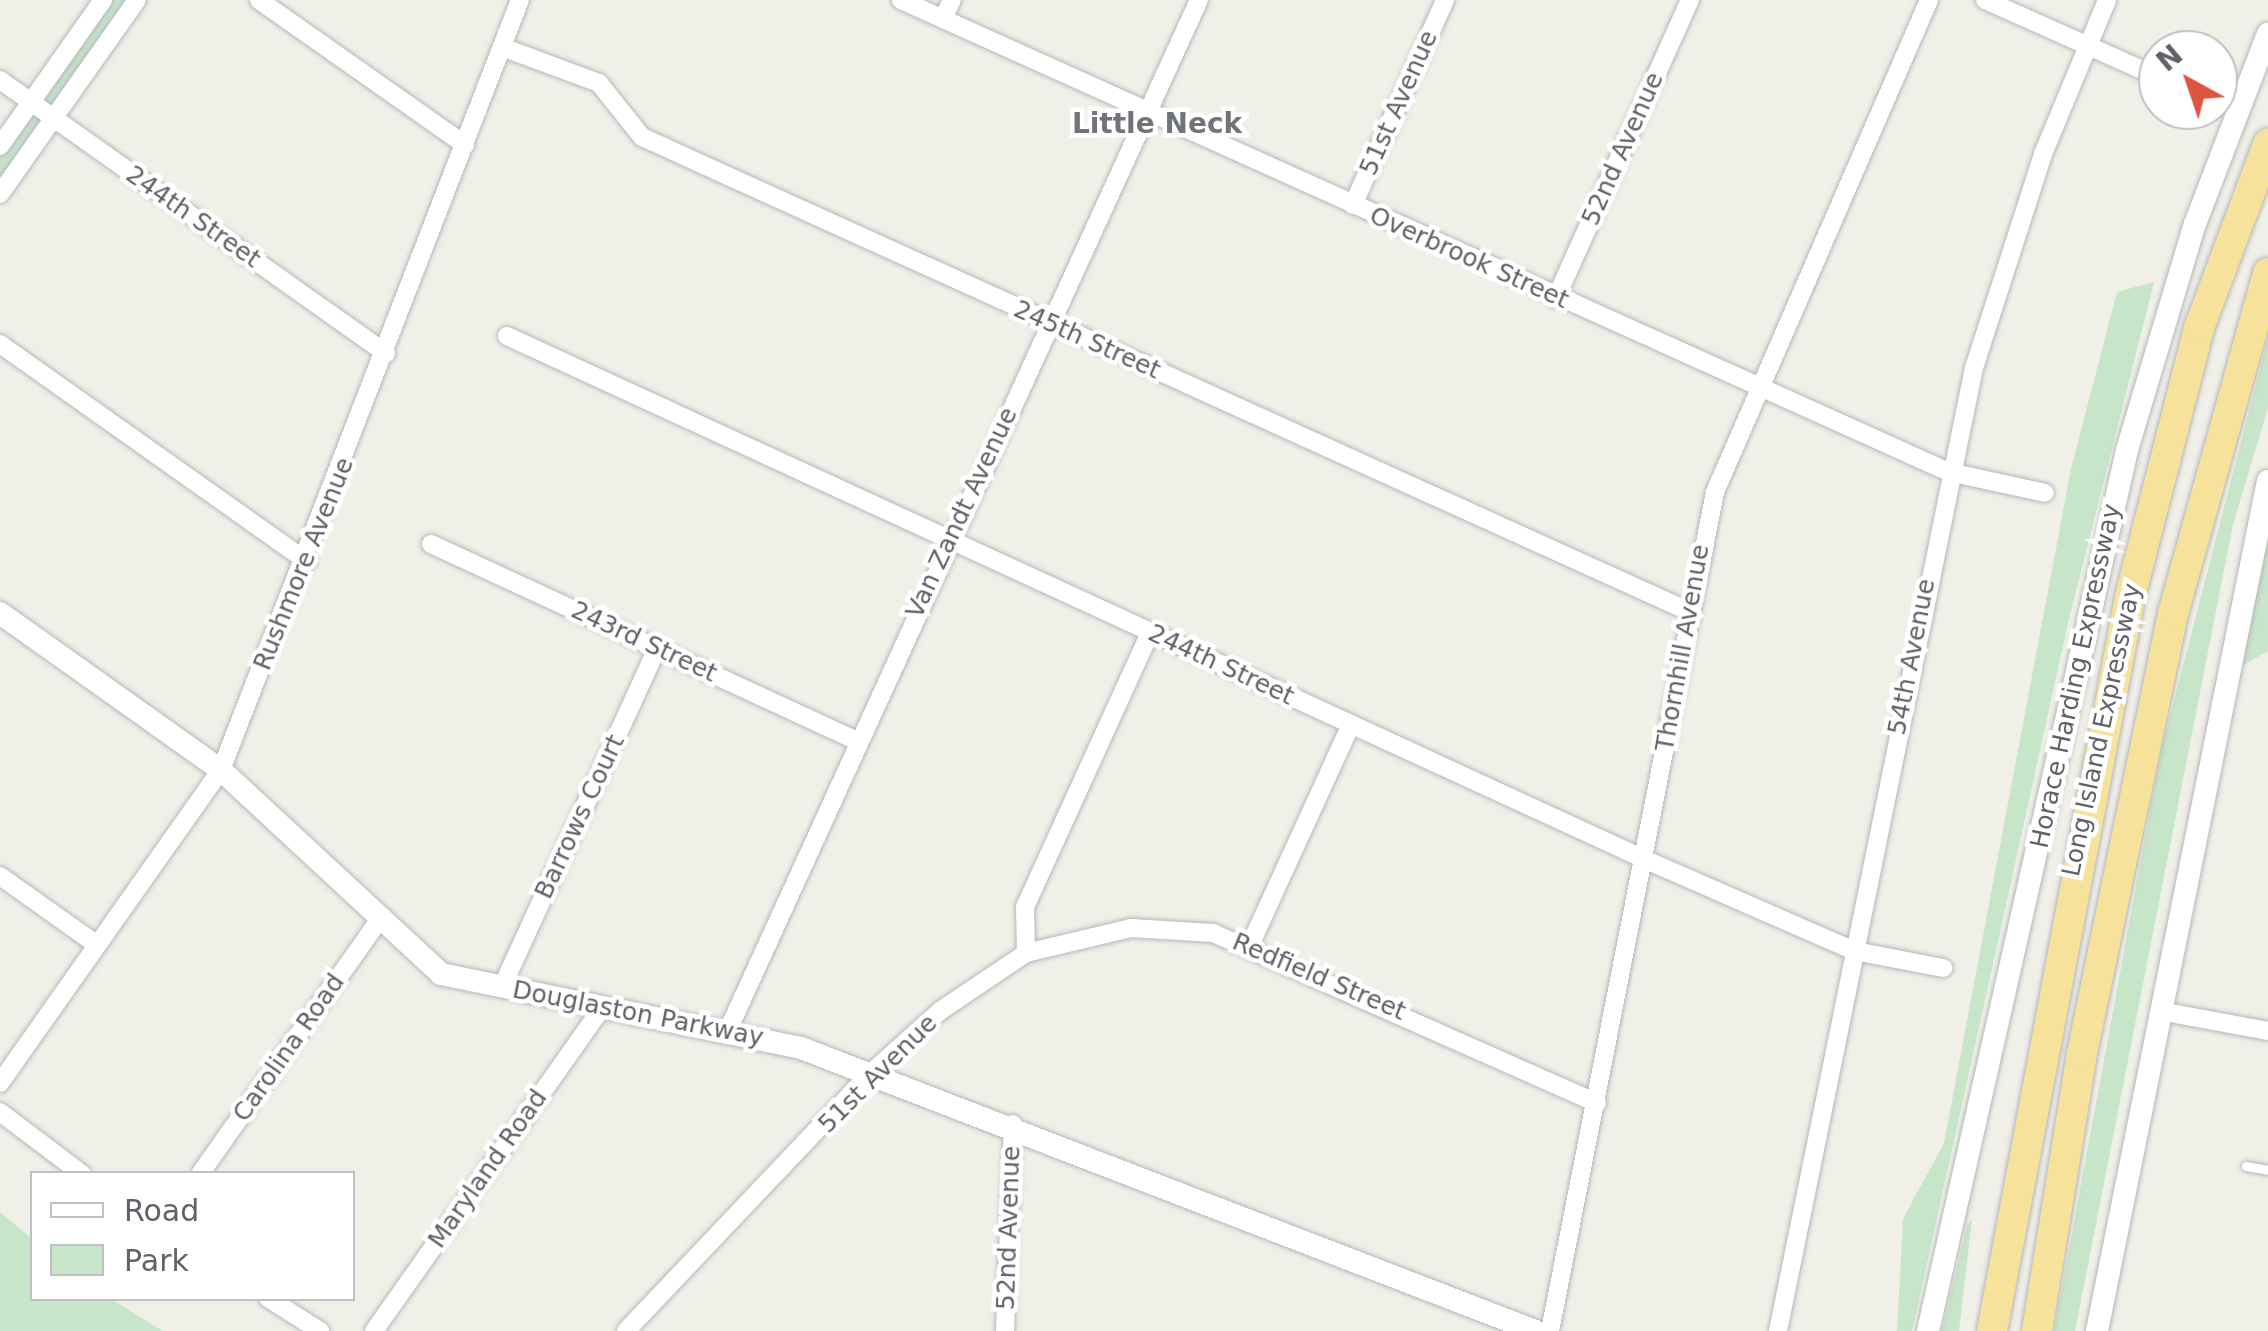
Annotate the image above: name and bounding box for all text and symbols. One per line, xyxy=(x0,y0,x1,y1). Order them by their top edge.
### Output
street label: 51st Avenue xyxy=(1354,26,1444,180)
north arrow xyxy=(2138,30,2238,130)
text: N xyxy=(2150,38,2189,78)
street label: 52nd Avenue xyxy=(1576,68,1670,230)
district label: Little Neck xyxy=(1072,107,1242,141)
street label: 244th Street xyxy=(120,160,266,274)
street label: Overbrook Street xyxy=(1365,201,1573,315)
street label: 245th Street xyxy=(1009,294,1165,386)
street label: Van Zandt Avenue xyxy=(900,403,1024,623)
street label: Rushmore Avenue xyxy=(248,453,360,675)
street label: Horace Harding Expressway xyxy=(2025,501,2127,851)
street label: Thornhill Avenue xyxy=(1650,542,1716,754)
street label: 54th Avenue xyxy=(1882,576,1942,738)
street label: Long Island Expressway xyxy=(2056,581,2148,879)
street label: 243rd Street xyxy=(566,595,722,689)
street label: 244th Street xyxy=(1143,618,1299,712)
street label: Barrows Court xyxy=(529,730,631,904)
street label: Redfield Street xyxy=(1228,927,1410,1027)
street label: Carolina Road xyxy=(227,968,351,1128)
street label: Douglaston Parkway xyxy=(510,975,766,1053)
street label: 51st Avenue xyxy=(812,1008,944,1140)
street label: Maryland Road xyxy=(422,1084,554,1254)
street label: 52nd Avenue xyxy=(991,1145,1027,1311)
legend xyxy=(30,1171,355,1301)
text: Road xyxy=(124,1193,199,1228)
text: Park xyxy=(124,1243,189,1278)

